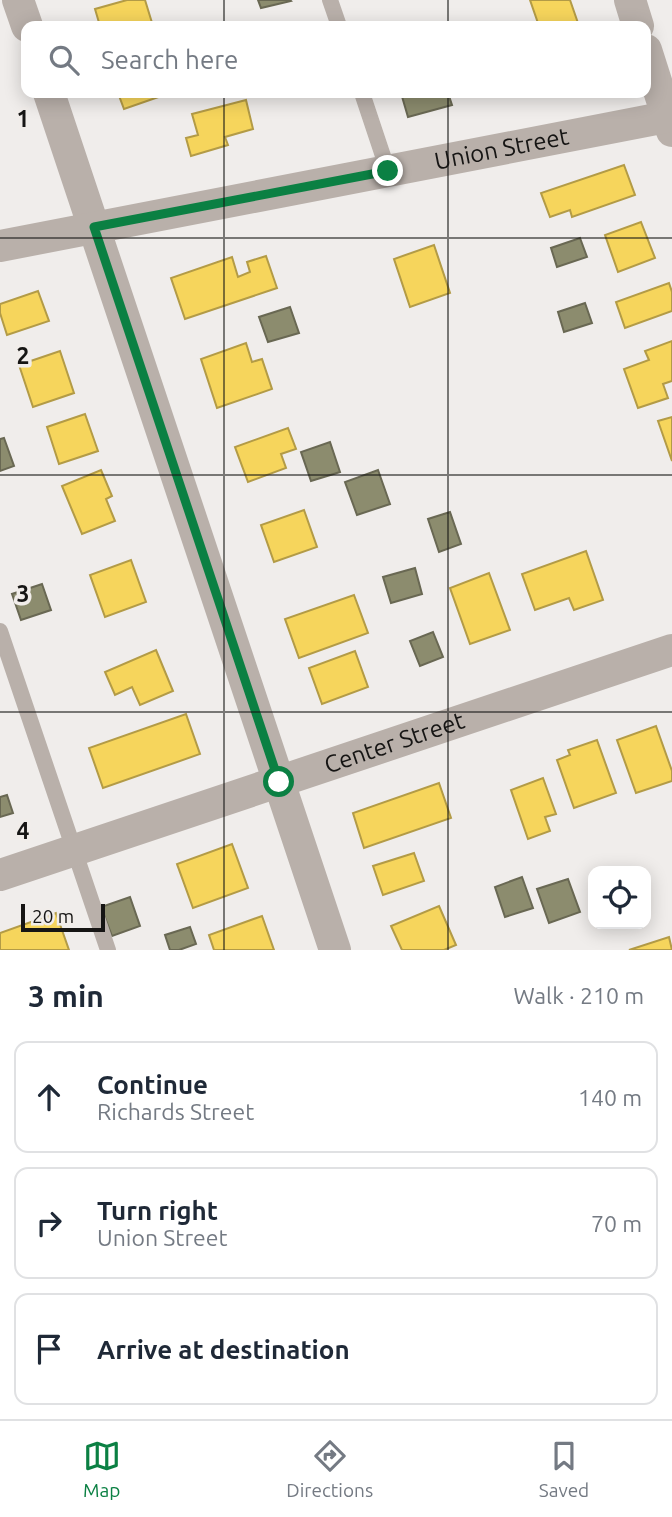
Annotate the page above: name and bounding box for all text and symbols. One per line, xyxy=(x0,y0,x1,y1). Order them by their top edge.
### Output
search box xyxy=(21,21,651,98)
icon: search xyxy=(45,41,83,79)
text: Search here xyxy=(101,45,238,74)
text: 1 xyxy=(17,106,29,131)
street label: Union Street xyxy=(432,122,572,175)
route end xyxy=(372,155,403,186)
text: 2 xyxy=(17,343,29,368)
text: 3 xyxy=(17,581,29,606)
street label: Center Street xyxy=(321,706,468,778)
route start xyxy=(263,766,294,797)
text: 4 xyxy=(17,818,30,843)
map controls xyxy=(588,866,651,929)
button: locate xyxy=(588,866,651,929)
scale bar xyxy=(21,901,105,933)
text: 20 m xyxy=(32,905,74,927)
text: 3 min xyxy=(28,979,104,1013)
text: Walk · 210 m xyxy=(513,983,644,1008)
text: Continue xyxy=(97,1070,208,1099)
icon: ahead xyxy=(30,1078,68,1116)
text: 140 m xyxy=(578,1085,642,1110)
text: Richards Street xyxy=(97,1099,254,1124)
text: Turn right xyxy=(97,1196,218,1225)
icon: right xyxy=(30,1204,68,1242)
text: 70 m xyxy=(591,1211,642,1236)
text: Union Street xyxy=(97,1225,228,1250)
icon: arrive xyxy=(30,1330,68,1368)
text: Arrive at destination xyxy=(97,1335,350,1364)
tab: Map xyxy=(83,1437,121,1501)
tab: Directions xyxy=(286,1437,373,1501)
tab: Saved xyxy=(539,1437,589,1501)

